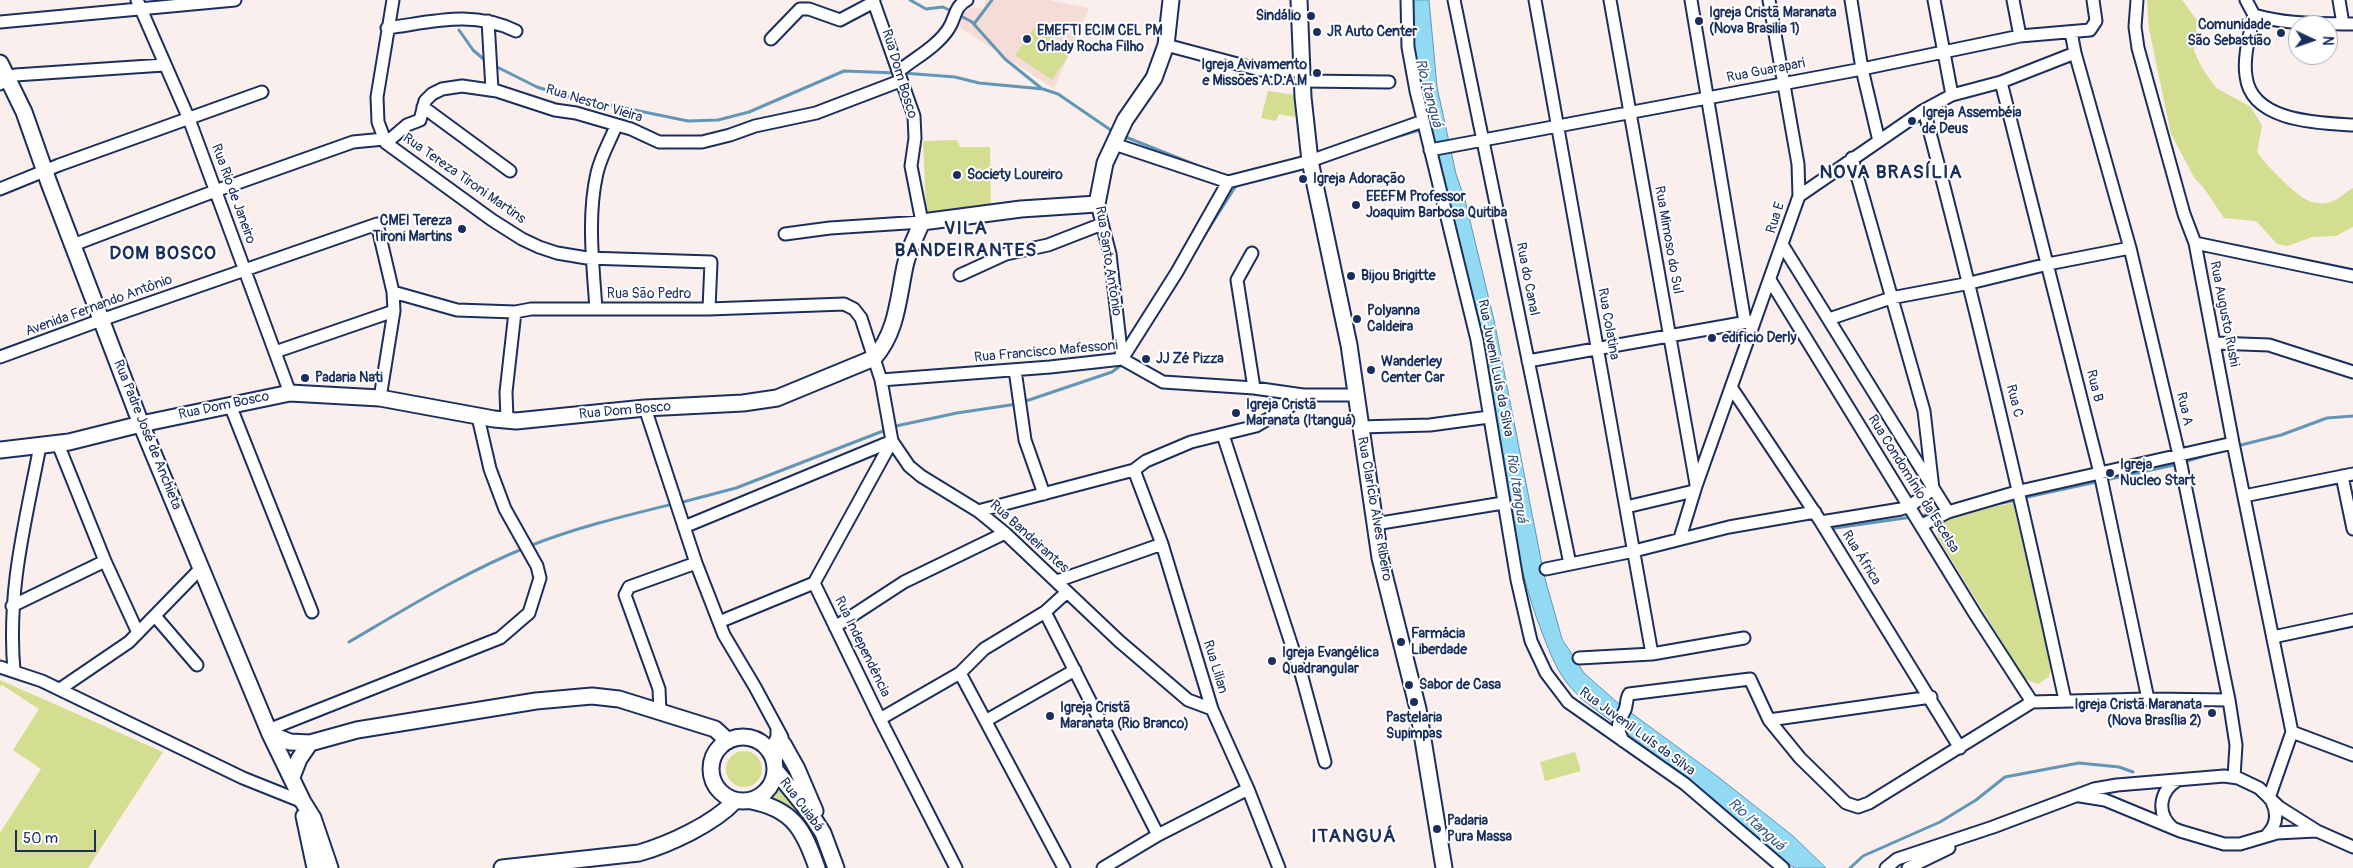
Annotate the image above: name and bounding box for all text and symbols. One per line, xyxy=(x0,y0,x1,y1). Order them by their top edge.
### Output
place label: Igreja Cristã Maranata (Nova Brasilia 1) xyxy=(1709,5,1837,38)
place label: Sindálio xyxy=(1256,8,1301,24)
marker: Sindálio xyxy=(1305,10,1317,22)
marker: Igreja Cristã Maranata (Nova Brasilia 1) xyxy=(1693,15,1705,27)
north arrow xyxy=(2288,15,2338,65)
place label: Comunidade São Sebastião xyxy=(2187,17,2271,49)
place label: EMEFTI ECIM CEL PM Orlady Rocha Filho xyxy=(1037,23,1162,56)
place label: JR Auto Center xyxy=(1327,24,1417,40)
marker: JR Auto Center xyxy=(1311,26,1323,38)
street label: Rua Dom Bosco xyxy=(877,27,921,121)
marker: Comunidade São Sebastião xyxy=(2275,27,2287,39)
marker: EMEFTI ECIM CEL PM Orlady Rocha Filho xyxy=(1021,33,1033,45)
text: N xyxy=(2319,36,2336,46)
street label: Rua Guarapari xyxy=(1725,55,1807,87)
place label: Igreja Avivamento e Missões A.D.A.M xyxy=(1201,57,1307,90)
water label: Rio Itanguá xyxy=(1410,57,1446,129)
marker: Igreja Avivamento e Missões A.D.A.M xyxy=(1311,67,1323,79)
street label: Rua Nestor Vieira xyxy=(544,81,644,127)
place label: Igreja Assembéia de Deus xyxy=(1922,105,2021,138)
marker: Igreja Assembéia de Deus xyxy=(1906,115,1918,127)
street label: Rua Tereza Tironi Martins xyxy=(399,130,529,228)
street label: Rua Rio de Janeiro xyxy=(207,142,259,246)
district label: NOVA BRASÍLIA xyxy=(1818,162,1964,184)
place label: Society Loureiro xyxy=(967,167,1063,183)
marker: Society Loureiro xyxy=(951,169,963,181)
place label: Igreja Adoração xyxy=(1313,171,1405,187)
marker: Igreja Adoração xyxy=(1297,173,1309,185)
street label: Rua Mimoso do Sul xyxy=(1650,185,1686,295)
place label: EEEFM Professor Joaquim Barbosa Quitiba xyxy=(1366,189,1507,222)
marker: EEEFM Professor Joaquim Barbosa Quitiba xyxy=(1350,199,1362,211)
street label: Rua E xyxy=(1763,200,1789,236)
street label: Rua Santo Antônio xyxy=(1091,205,1125,317)
place label: CMEI Tereza Tironi Martins xyxy=(373,213,452,246)
district label: VILA BANDEIRANTES xyxy=(893,218,1039,262)
marker: CMEI Tereza Tironi Martins xyxy=(456,223,468,235)
street label: Rua do Canal xyxy=(1512,241,1542,317)
district label: DOM BOSCO xyxy=(108,243,218,265)
street label: Rua Augusto Rushi xyxy=(2206,260,2242,368)
place label: Bijou Brigitte xyxy=(1361,268,1436,284)
marker: Bijou Brigitte xyxy=(1345,270,1357,282)
street label: Avenida Fernando Antônio xyxy=(23,272,175,340)
street label: Rua São Pedro xyxy=(607,286,691,302)
street label: Rua Colatina xyxy=(1593,287,1623,361)
street label: Rua Juvenil Luís da Silva xyxy=(1473,298,1517,438)
place label: Polyanna Caldeira xyxy=(1367,303,1420,336)
marker: Polyanna Caldeira xyxy=(1351,313,1363,325)
place label: edificio Derly xyxy=(1722,330,1797,346)
marker: edificio Derly xyxy=(1706,332,1718,344)
street label: Rua Francisco Mafessoni xyxy=(973,337,1119,367)
place label: JJ Zé Pizza xyxy=(1156,351,1224,367)
marker: JJ Zé Pizza xyxy=(1140,353,1152,365)
place label: Wanderley Center Car xyxy=(1381,354,1445,387)
street label: Rua Padre José de Anchieta xyxy=(109,358,185,512)
marker: Wanderley Center Car xyxy=(1365,364,1377,376)
street label: Rua B xyxy=(2082,368,2106,404)
place label: Padaria Nati xyxy=(315,370,383,386)
marker: Padaria Nati xyxy=(299,372,311,384)
street label: Rua C xyxy=(2002,383,2026,419)
street label: Rua Dom Bosco xyxy=(177,388,271,424)
street label: Rua A xyxy=(2172,391,2196,427)
place label: Igreja Cristã Maranata (Itanguá) xyxy=(1246,397,1356,430)
street label: Rua Dom Bosco xyxy=(578,399,672,423)
marker: Igreja Cristã Maranata (Itanguá) xyxy=(1230,407,1242,419)
street label: Rua Condomínio da Escelsa xyxy=(1864,412,1962,556)
street label: Rua Clarício Alves Ribeiro xyxy=(1353,436,1395,582)
water label: Rio Itanguá xyxy=(1502,452,1530,524)
place label: Igreja Nucleo Start xyxy=(2120,457,2195,490)
marker: Igreja Nucleo Start xyxy=(2104,467,2116,479)
street label: Rua Bandeirantes xyxy=(986,497,1072,577)
street label: Rua África xyxy=(1838,528,1884,588)
street label: Rua Independência xyxy=(830,594,894,700)
place label: Farmácia Liberdade xyxy=(1411,626,1467,658)
marker: Farmácia Liberdade xyxy=(1395,636,1407,648)
street label: Rua Lilian xyxy=(1199,638,1231,696)
place label: Igreja Evangélica Quadrangular xyxy=(1282,645,1379,678)
marker: Igreja Evangélica Quadrangular xyxy=(1266,655,1278,667)
place label: Sabor de Casa xyxy=(1419,677,1501,693)
marker: Sabor de Casa xyxy=(1403,679,1415,691)
street label: Rua Juvenil Luís da Silva xyxy=(1576,684,1698,780)
marker: Pastelaria Supimpas xyxy=(1408,696,1420,708)
place label: Igreja Cristã Maranata (Nova Brasília 2) xyxy=(2074,697,2202,730)
place label: Igreja Cristã Maranata (Rio Branco) xyxy=(1060,700,1189,732)
marker: Igreja Cristã Maranata (Nova Brasília 2) xyxy=(2206,707,2218,719)
marker: Igreja Cristã Maranata (Rio Branco) xyxy=(1044,710,1056,722)
place label: Pastelaria Supimpas xyxy=(1386,710,1442,742)
street label: Rua Cuiabá xyxy=(775,775,827,835)
water label: Rio Itanguá xyxy=(1724,795,1788,855)
place label: Padaria Pura Massa xyxy=(1447,813,1512,846)
scale bar xyxy=(18,820,99,852)
marker: Padaria Pura Massa xyxy=(1431,823,1443,835)
district label: ITANGUÁ xyxy=(1310,826,1398,848)
text: 50 m xyxy=(23,829,58,848)

